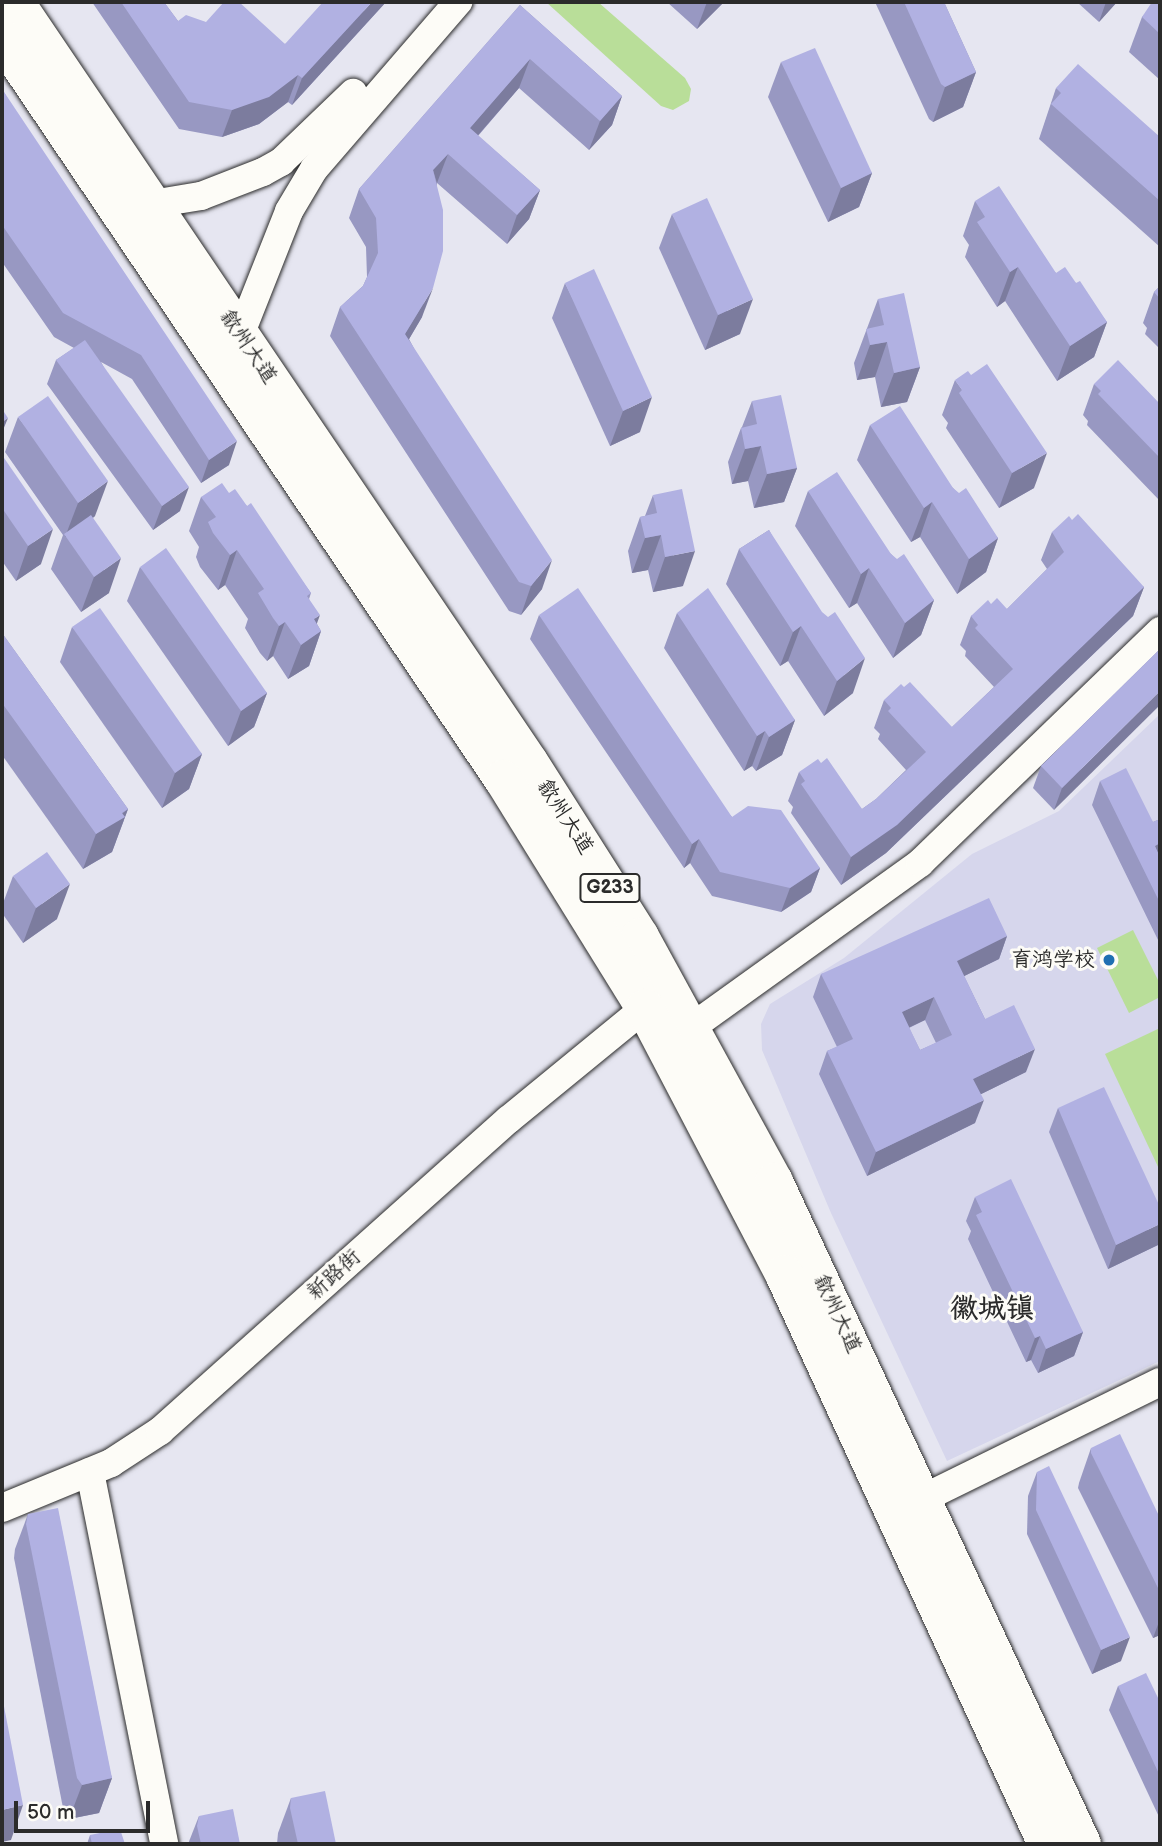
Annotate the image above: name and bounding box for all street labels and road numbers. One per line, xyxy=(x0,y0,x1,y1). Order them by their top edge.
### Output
street label: 歙州大道 xyxy=(214,305,282,389)
street label: 歙州大道 xyxy=(532,775,598,859)
road number: G233 xyxy=(578,873,642,904)
street label: 新路街 xyxy=(302,1245,366,1305)
street label: 歙州大道 xyxy=(808,1271,866,1357)

